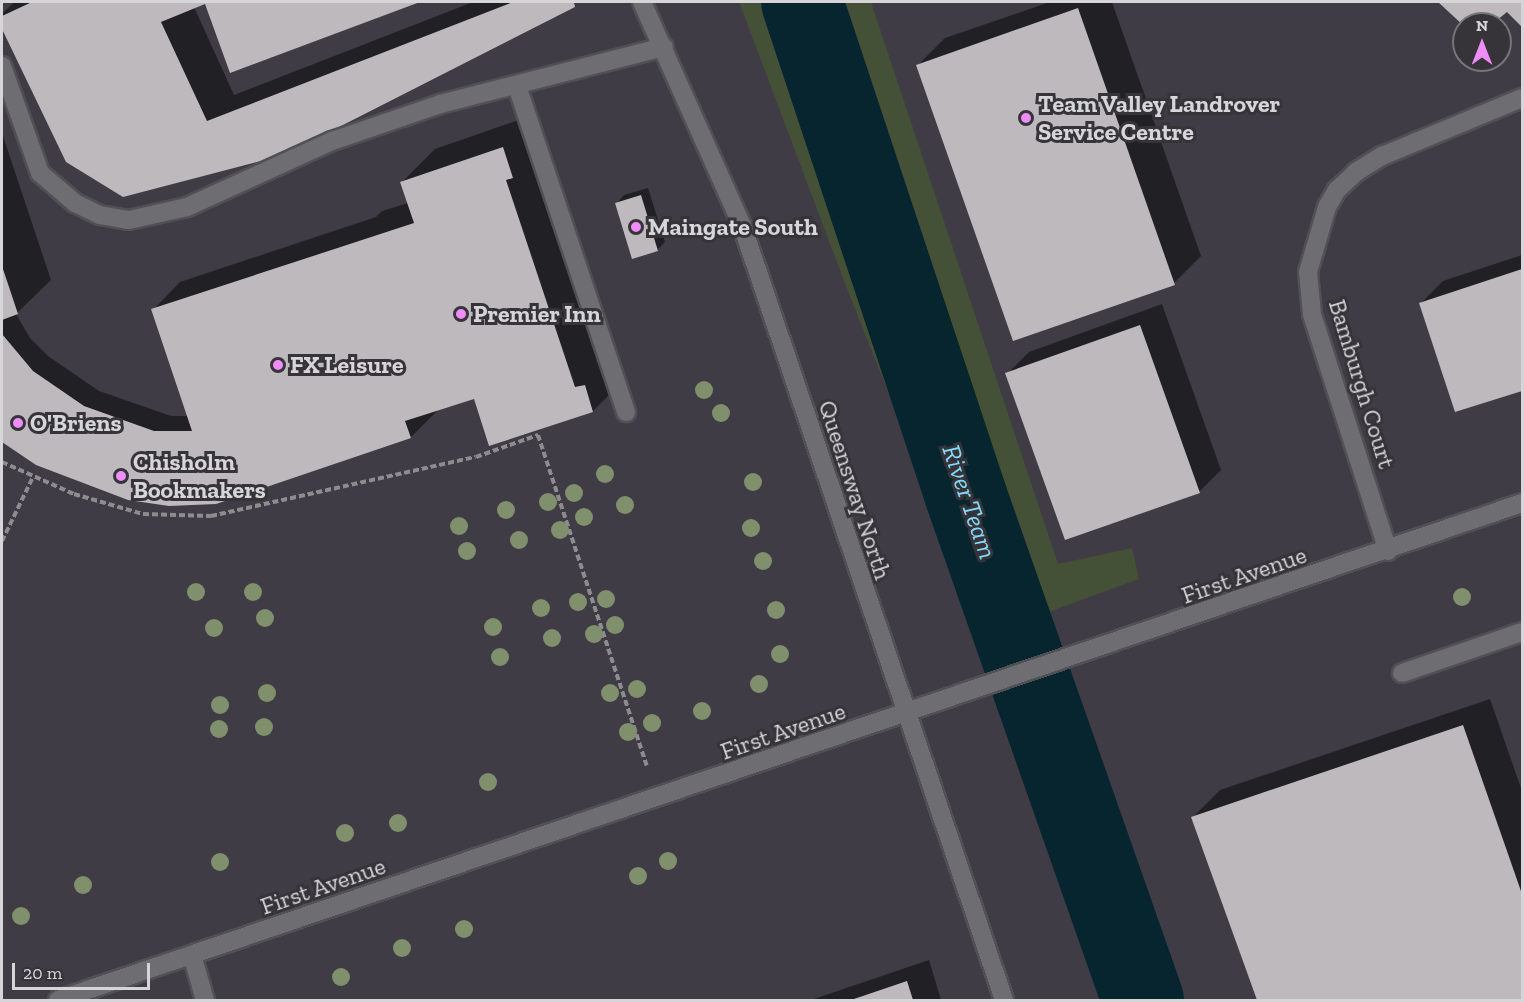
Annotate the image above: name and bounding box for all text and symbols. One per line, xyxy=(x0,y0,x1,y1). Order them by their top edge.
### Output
north arrow xyxy=(1452,12,1512,72)
text: N xyxy=(1476,16,1488,35)
place label: Team Valley Landrover Service Centre xyxy=(1038,90,1282,146)
marker: Team Valley Landrover Service Centre xyxy=(1019,111,1033,125)
place label: Maingate South xyxy=(648,213,818,241)
marker: Maingate South xyxy=(629,220,643,234)
street label: Bamburgh Court xyxy=(1323,296,1401,472)
place label: Premier Inn xyxy=(473,300,601,328)
marker: Premier Inn xyxy=(454,307,468,321)
place label: FX Leisure xyxy=(290,351,403,379)
marker: FX Leisure xyxy=(271,358,285,372)
street label: Queensway North xyxy=(812,397,898,583)
place label: O'Briens xyxy=(30,409,122,437)
marker: O'Briens xyxy=(11,416,25,430)
water label: River Team xyxy=(935,441,1003,563)
place label: Chisholm Bookmakers xyxy=(133,448,266,504)
marker: Chisholm Bookmakers xyxy=(114,469,128,483)
street label: First Avenue xyxy=(1177,540,1311,610)
street label: First Avenue xyxy=(716,696,850,766)
street label: First Avenue xyxy=(256,851,390,921)
scale bar xyxy=(15,951,153,989)
text: 20 m xyxy=(23,962,62,984)

